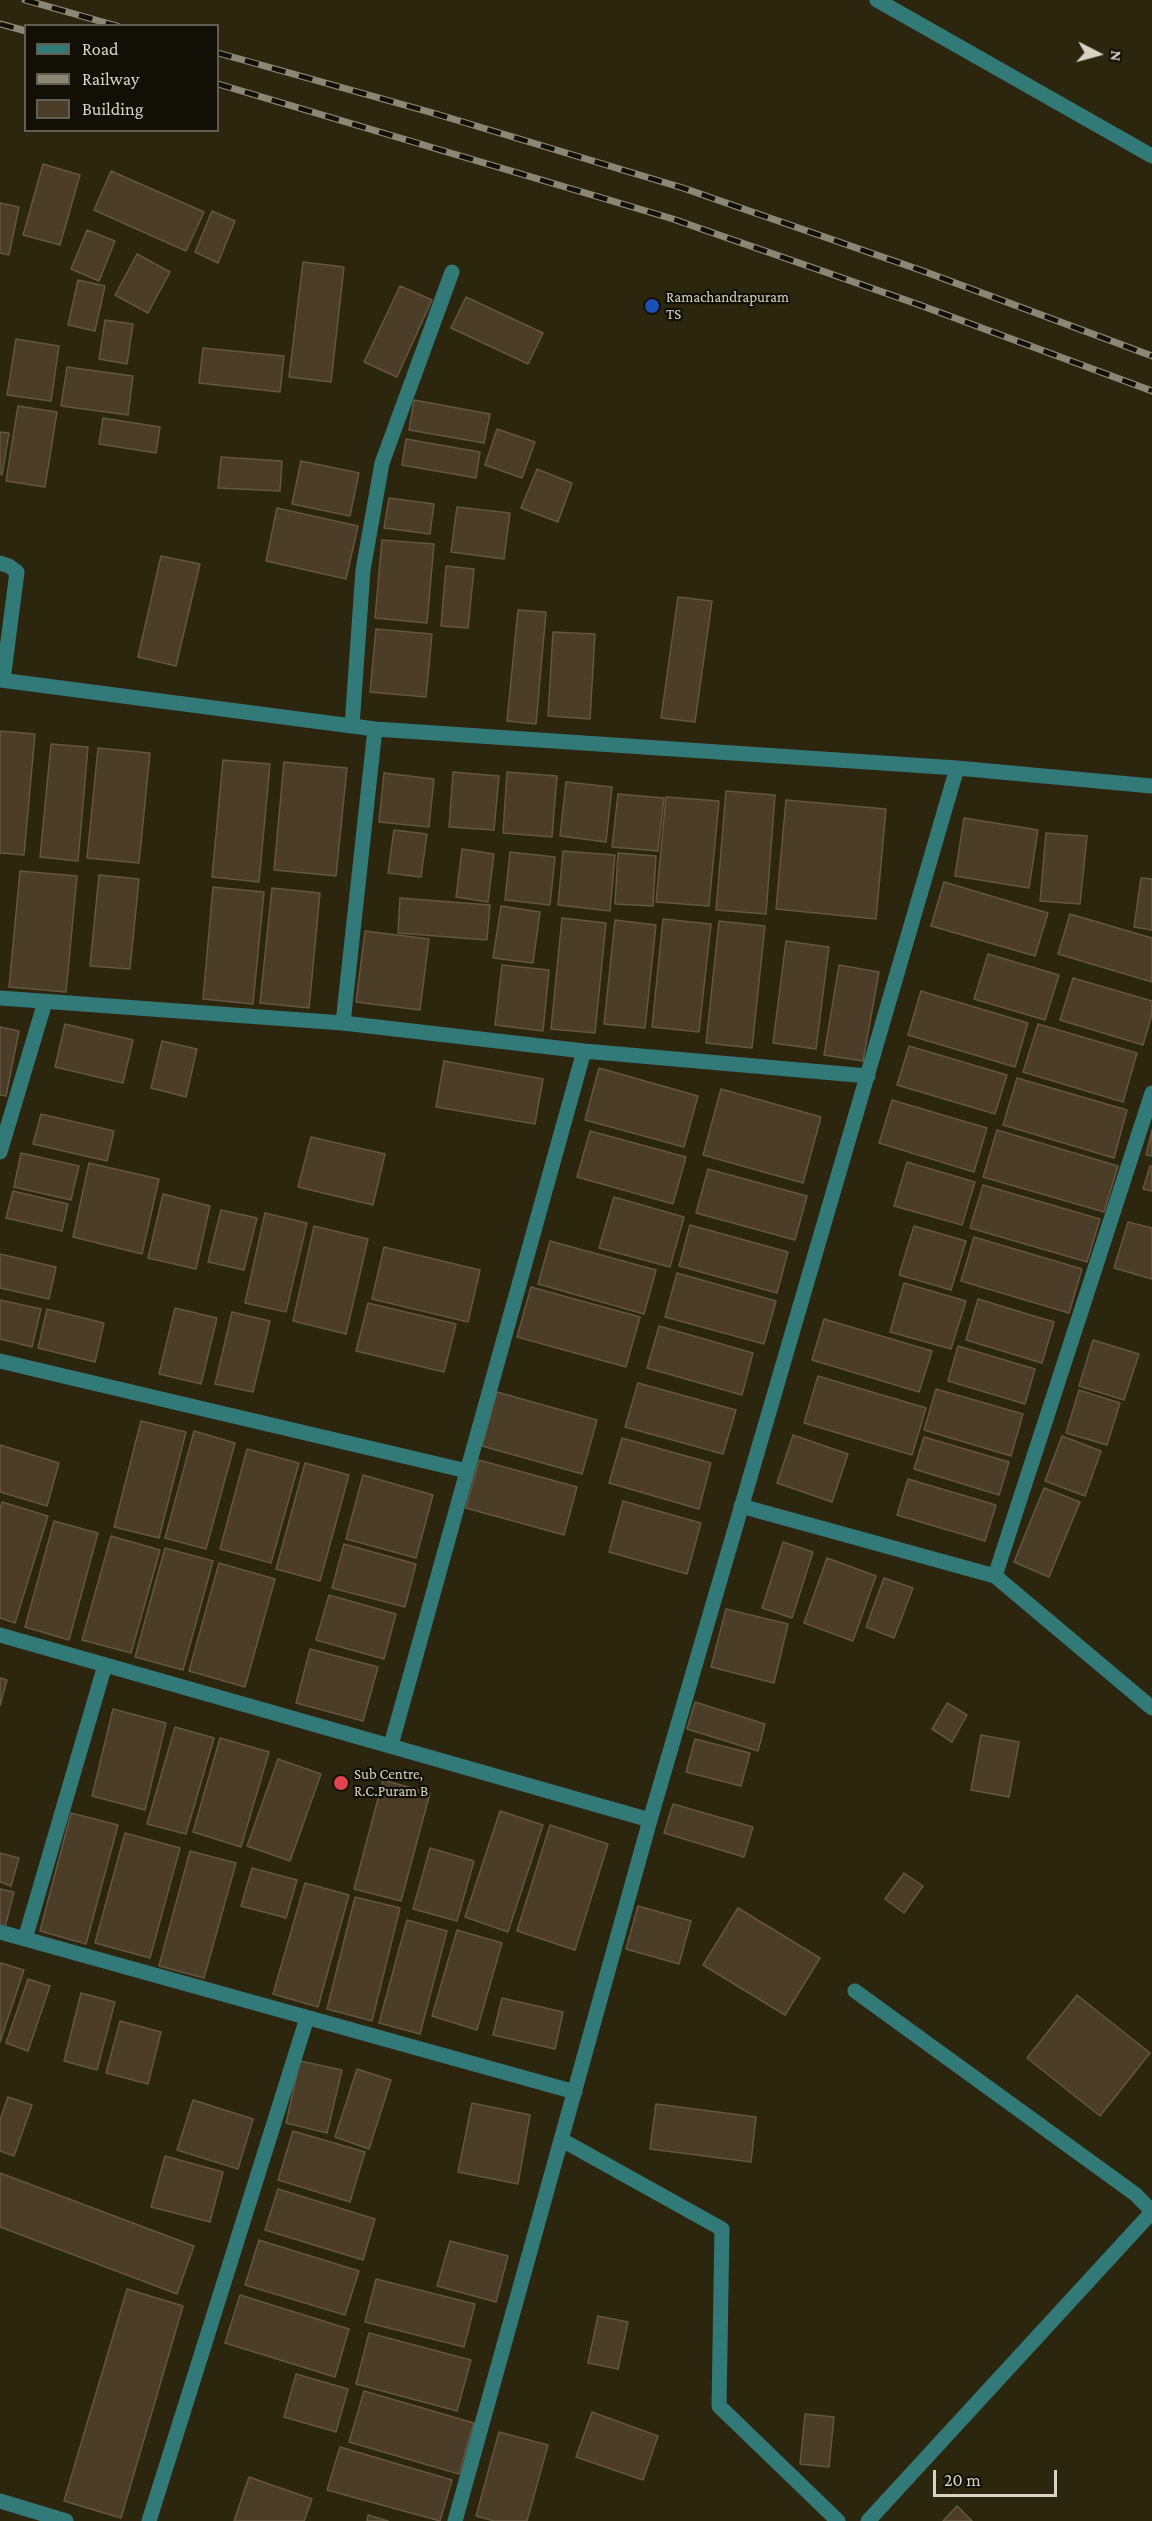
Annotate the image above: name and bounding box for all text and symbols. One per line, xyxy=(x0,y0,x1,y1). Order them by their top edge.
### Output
legend xyxy=(24,24,219,132)
north arrow xyxy=(1068,24,1128,84)
text: Road xyxy=(82,39,119,59)
text: N xyxy=(1107,50,1125,62)
text: Railway xyxy=(82,69,139,89)
text: Building xyxy=(82,99,143,119)
place label: Ramachandrapuram TS xyxy=(666,288,789,323)
marker: Ramachandrapuram TS xyxy=(643,297,661,315)
place label: Sub Centre, R.C.Puram B xyxy=(354,1765,428,1800)
marker: Sub Centre, R.C.Puram B xyxy=(332,1774,350,1792)
scale bar xyxy=(936,2458,1060,2496)
text: 20 m xyxy=(944,2470,981,2490)

